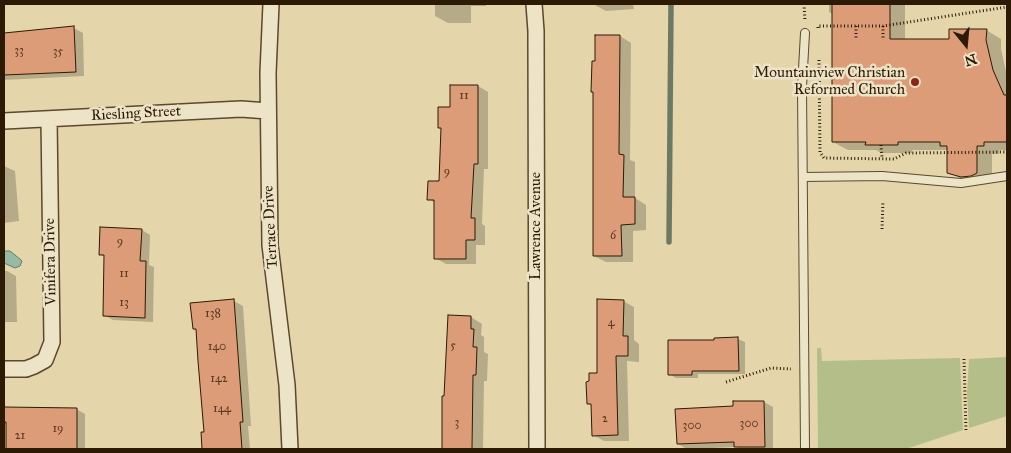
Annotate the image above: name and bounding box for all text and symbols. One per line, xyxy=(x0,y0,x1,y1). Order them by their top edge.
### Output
north arrow xyxy=(941,20,991,70)
house number: 33 xyxy=(14,44,24,58)
house number: 35 xyxy=(53,45,63,59)
text: N xyxy=(962,50,979,70)
place label: Mountainview Christian Reformed Church xyxy=(754,64,905,99)
marker: Mountainview Christian Reformed Church xyxy=(909,76,921,88)
house number: 11 xyxy=(459,89,469,103)
street label: Riesling Street xyxy=(91,103,181,125)
house number: 9 xyxy=(444,165,450,179)
street label: Lawrence Avenue xyxy=(527,172,545,280)
street label: Terrace Drive xyxy=(260,185,282,269)
street label: Vinifera Drive xyxy=(41,218,61,306)
house number: 6 xyxy=(610,229,616,243)
house number: 9 xyxy=(117,235,123,249)
house number: 11 xyxy=(119,267,129,281)
house number: 13 xyxy=(119,296,129,310)
house number: 138 xyxy=(205,307,221,321)
house number: 4 xyxy=(608,316,614,330)
house number: 5 xyxy=(450,339,456,353)
house number: 140 xyxy=(208,340,226,354)
house number: 142 xyxy=(210,372,228,386)
house number: 144 xyxy=(213,402,231,416)
house number: 2 xyxy=(602,412,608,426)
house number: 3 xyxy=(455,416,459,430)
house number: 300 xyxy=(740,417,758,431)
house number: 300 xyxy=(683,419,701,433)
house number: 19 xyxy=(52,422,64,436)
house number: 21 xyxy=(15,429,25,443)

